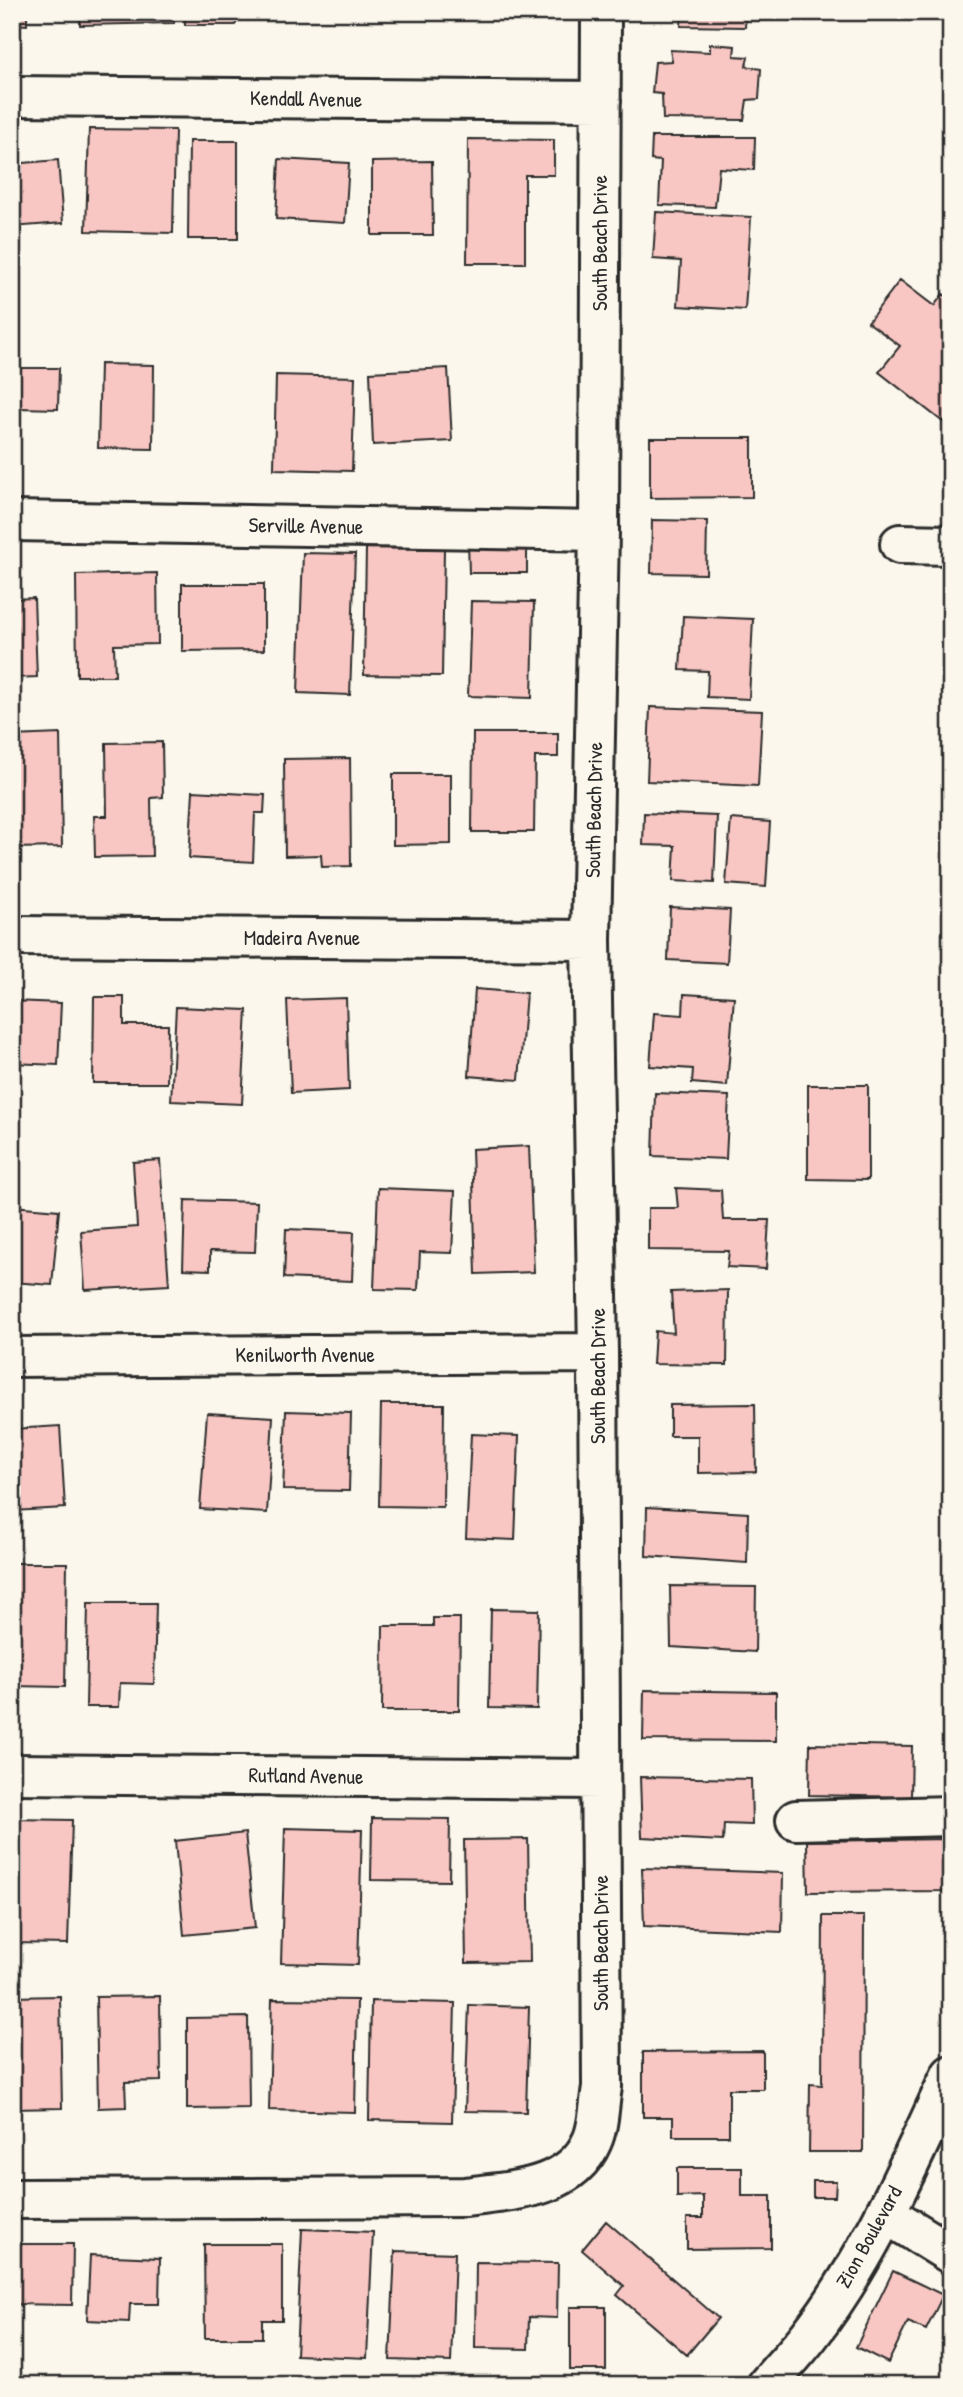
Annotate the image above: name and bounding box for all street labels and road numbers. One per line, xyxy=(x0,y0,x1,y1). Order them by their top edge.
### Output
street label: Kendall Avenue xyxy=(250,83,362,114)
street label: South Beach Drive xyxy=(585,175,614,311)
street label: Serville Avenue xyxy=(248,510,364,541)
street label: South Beach Drive xyxy=(578,742,609,878)
street label: Madeira Avenue xyxy=(244,923,360,952)
street label: South Beach Drive xyxy=(583,1308,612,1444)
street label: Kenilworth Avenue xyxy=(235,1340,375,1369)
street label: Rutland Avenue xyxy=(248,1760,364,1791)
street label: South Beach Drive xyxy=(586,1875,615,2011)
street label: Zion Boulevard xyxy=(829,2181,909,2293)

